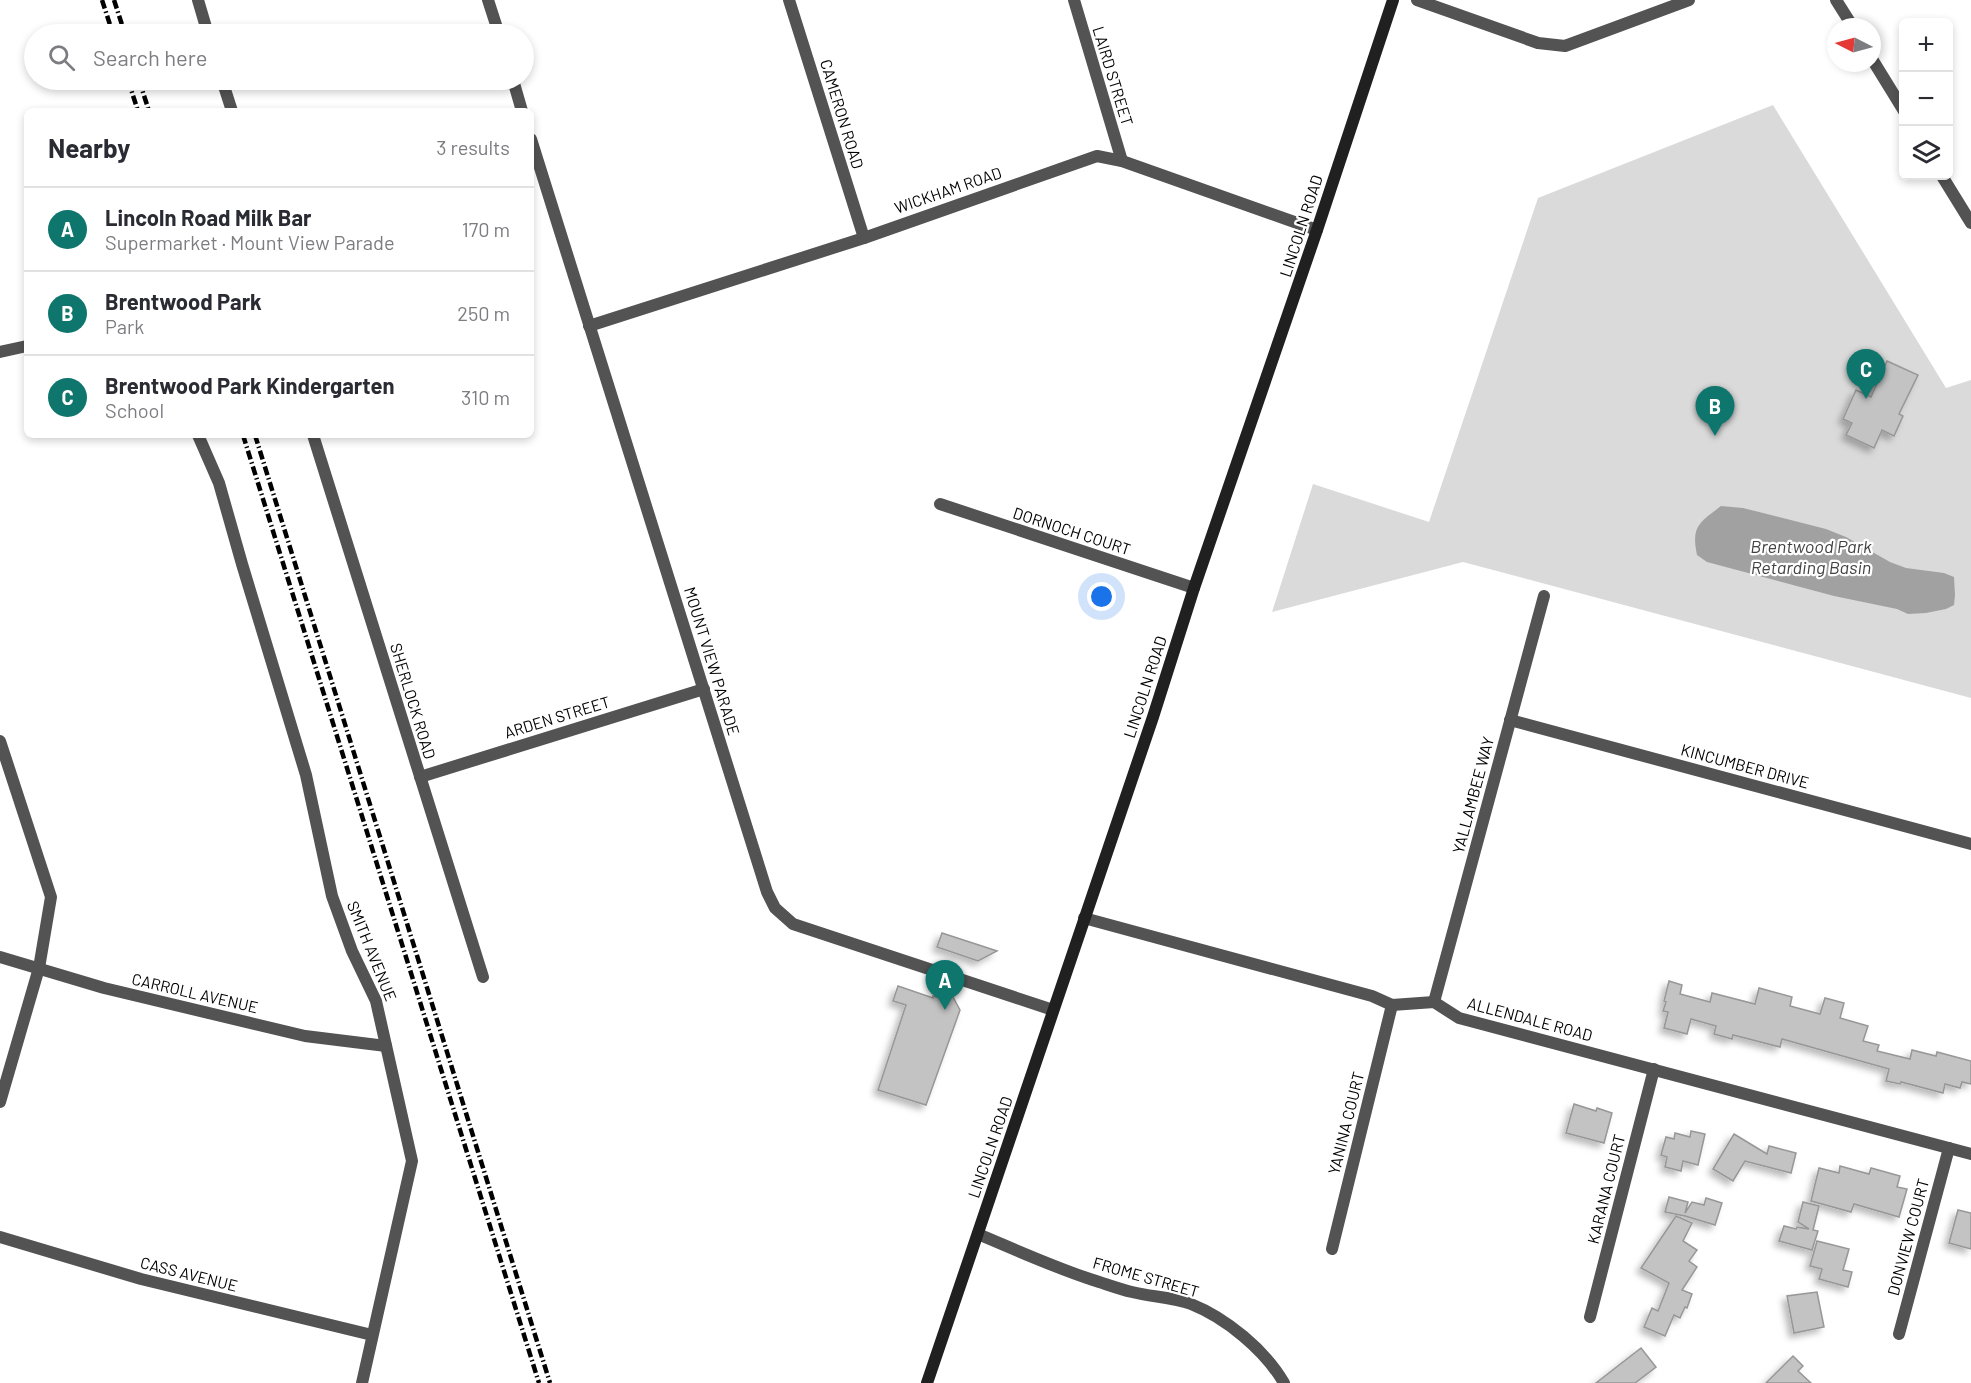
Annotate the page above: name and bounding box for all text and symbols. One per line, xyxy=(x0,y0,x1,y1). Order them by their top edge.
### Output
north arrow xyxy=(1827,18,1881,72)
map controls xyxy=(1899,18,1953,180)
button: + xyxy=(1899,18,1953,72)
search box xyxy=(24,24,534,90)
street label: LAIRD STREET xyxy=(1089,24,1138,128)
icon: search xyxy=(45,41,78,74)
text: Search here xyxy=(93,44,207,70)
street label: CAMERON ROAD xyxy=(817,57,868,171)
button: − xyxy=(1899,72,1953,126)
button: layers xyxy=(1899,126,1953,180)
text: Nearby xyxy=(48,132,130,163)
text: 3 results xyxy=(436,135,510,159)
street label: WICKHAM ROAD xyxy=(892,162,1004,217)
street label: LINCOLN ROAD xyxy=(1275,172,1326,279)
text: Lincoln Road Milk Bar xyxy=(105,204,311,230)
text: A xyxy=(61,217,74,241)
text: 170 m xyxy=(462,217,510,241)
text: Supermarket · Mount View Parade xyxy=(105,230,395,254)
text: Brentwood Park xyxy=(105,288,262,314)
text: B xyxy=(61,301,74,325)
text: 250 m xyxy=(457,301,510,325)
text: Park xyxy=(105,314,144,338)
pin: C xyxy=(1846,350,1886,399)
text: Brentwood Park Kindergarten xyxy=(105,372,395,398)
text: C xyxy=(61,385,74,409)
text: 310 m xyxy=(461,385,510,409)
pin: B xyxy=(1696,386,1734,436)
text: School xyxy=(105,398,164,422)
street label: DORNOCH COURT xyxy=(1011,503,1133,559)
water label: Brentwood Park Retarding Basin xyxy=(1750,535,1872,578)
your location xyxy=(1087,582,1116,611)
street label: MOUNT VIEW PARADE xyxy=(681,584,744,737)
street label: LINCOLN ROAD xyxy=(1119,633,1170,740)
street label: SHERLOCK ROAD xyxy=(387,641,440,761)
street label: ARDEN STREET xyxy=(502,691,612,742)
street label: YALLAMBEE WAY xyxy=(1448,734,1497,855)
street label: KINCUMBER DRIVE xyxy=(1679,739,1811,792)
street label: SMITH AVENUE xyxy=(344,898,401,1004)
pin: A xyxy=(926,960,964,1010)
street label: CARROLL AVENUE xyxy=(130,969,260,1016)
street label: ALLENDALE ROAD xyxy=(1466,993,1595,1044)
street label: YANINA COURT xyxy=(1324,1070,1367,1176)
street label: LINCOLN ROAD xyxy=(963,1094,1016,1200)
street label: KARANA COURT xyxy=(1583,1132,1628,1246)
street label: DONVIEW COURT xyxy=(1883,1176,1932,1297)
street label: CASS AVENUE xyxy=(139,1252,240,1295)
street label: FROME STREET xyxy=(1091,1252,1201,1301)

